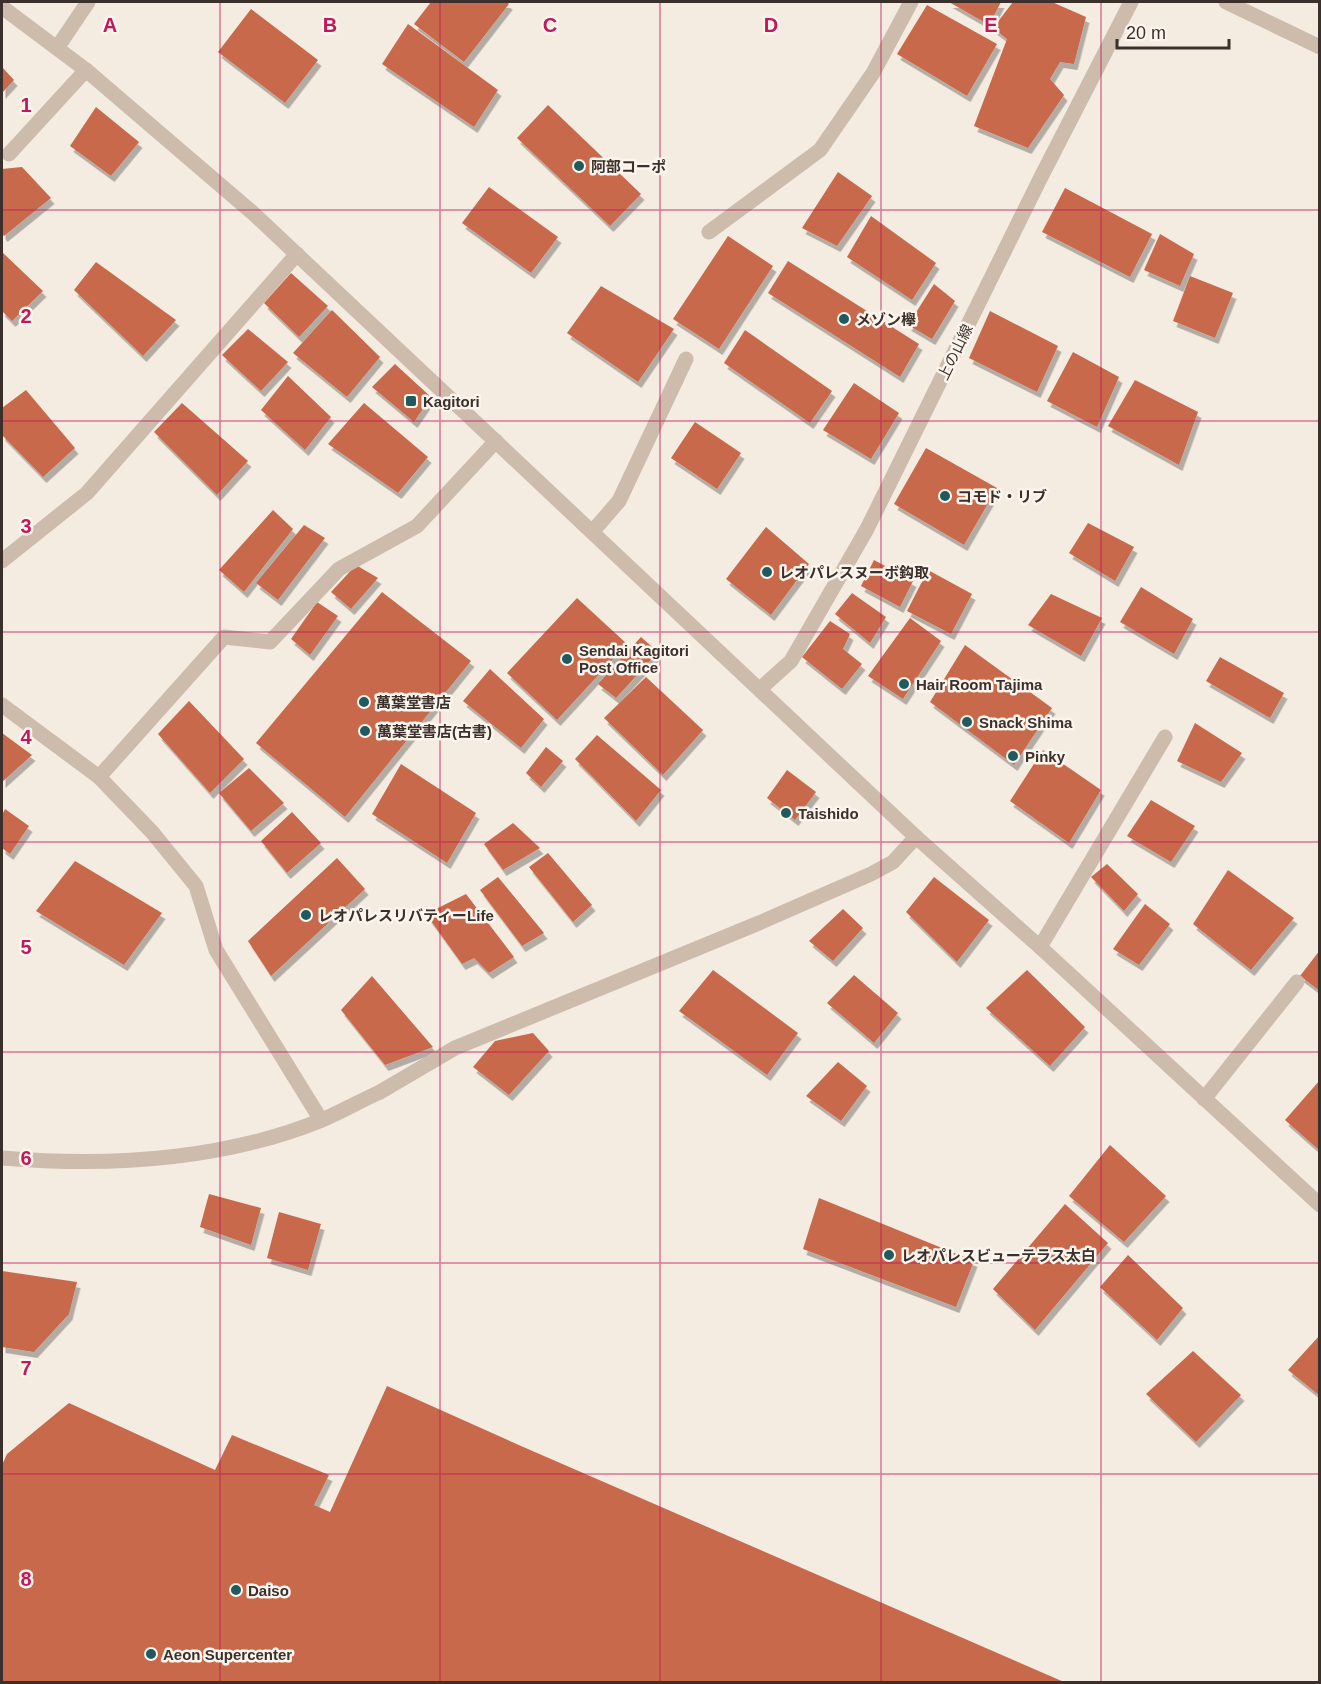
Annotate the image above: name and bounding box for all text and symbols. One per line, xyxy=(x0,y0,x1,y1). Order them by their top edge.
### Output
scale bar xyxy=(1117,12,1230,50)
text: A xyxy=(103,14,117,36)
text: B xyxy=(323,14,337,36)
text: C xyxy=(543,14,557,36)
text: D xyxy=(764,14,778,36)
text: E xyxy=(984,14,998,36)
text: 20 m xyxy=(1126,23,1166,43)
text: 1 xyxy=(20,94,32,116)
place label: 阿部コーポ xyxy=(591,158,666,175)
marker: 阿部コーポ xyxy=(572,159,586,173)
text: 2 xyxy=(20,305,32,327)
place label: メゾン欅 xyxy=(856,311,916,328)
marker: メゾン欅 xyxy=(837,312,851,326)
street label: 上の山線 xyxy=(934,321,976,383)
place label: Kagitori xyxy=(423,393,480,410)
marker: Kagitori xyxy=(404,394,418,408)
place label: コモド・リブ xyxy=(957,488,1047,505)
marker: コモド・リブ xyxy=(938,489,952,503)
text: 3 xyxy=(20,515,32,537)
place label: レオパレスヌーボ鈎取 xyxy=(779,564,929,581)
marker: レオパレスヌーボ鈎取 xyxy=(760,565,774,579)
place label: Sendai Kagitori Post Office xyxy=(579,642,689,676)
marker: Sendai Kagitori Post Office xyxy=(560,652,574,666)
place label: Hair Room Tajima xyxy=(916,676,1043,693)
marker: Hair Room Tajima xyxy=(897,677,911,691)
place label: 萬葉堂書店 xyxy=(376,694,451,711)
marker: 萬葉堂書店 xyxy=(357,695,371,709)
place label: Snack Shima xyxy=(979,714,1073,731)
marker: Snack Shima xyxy=(960,715,974,729)
place label: 萬葉堂書店(古書) xyxy=(377,723,492,740)
marker: 萬葉堂書店(古書) xyxy=(358,724,372,738)
text: 4 xyxy=(20,726,32,748)
place label: Pinky xyxy=(1025,748,1066,765)
marker: Pinky xyxy=(1006,749,1020,763)
place label: Taishido xyxy=(798,805,859,822)
marker: Taishido xyxy=(779,806,793,820)
place label: レオパレスリバティーLife xyxy=(318,907,494,924)
marker: レオパレスリバティーLife xyxy=(299,908,313,922)
text: 5 xyxy=(20,936,32,958)
text: 6 xyxy=(20,1147,32,1169)
place label: レオパレスビューテラス太白 xyxy=(901,1247,1096,1264)
marker: レオパレスビューテラス太白 xyxy=(882,1248,896,1262)
text: 7 xyxy=(20,1357,32,1379)
text: 8 xyxy=(20,1568,32,1590)
place label: Daiso xyxy=(248,1582,289,1599)
marker: Daiso xyxy=(229,1583,243,1597)
place label: Aeon Supercenter xyxy=(163,1646,292,1663)
marker: Aeon Supercenter xyxy=(144,1647,158,1661)

